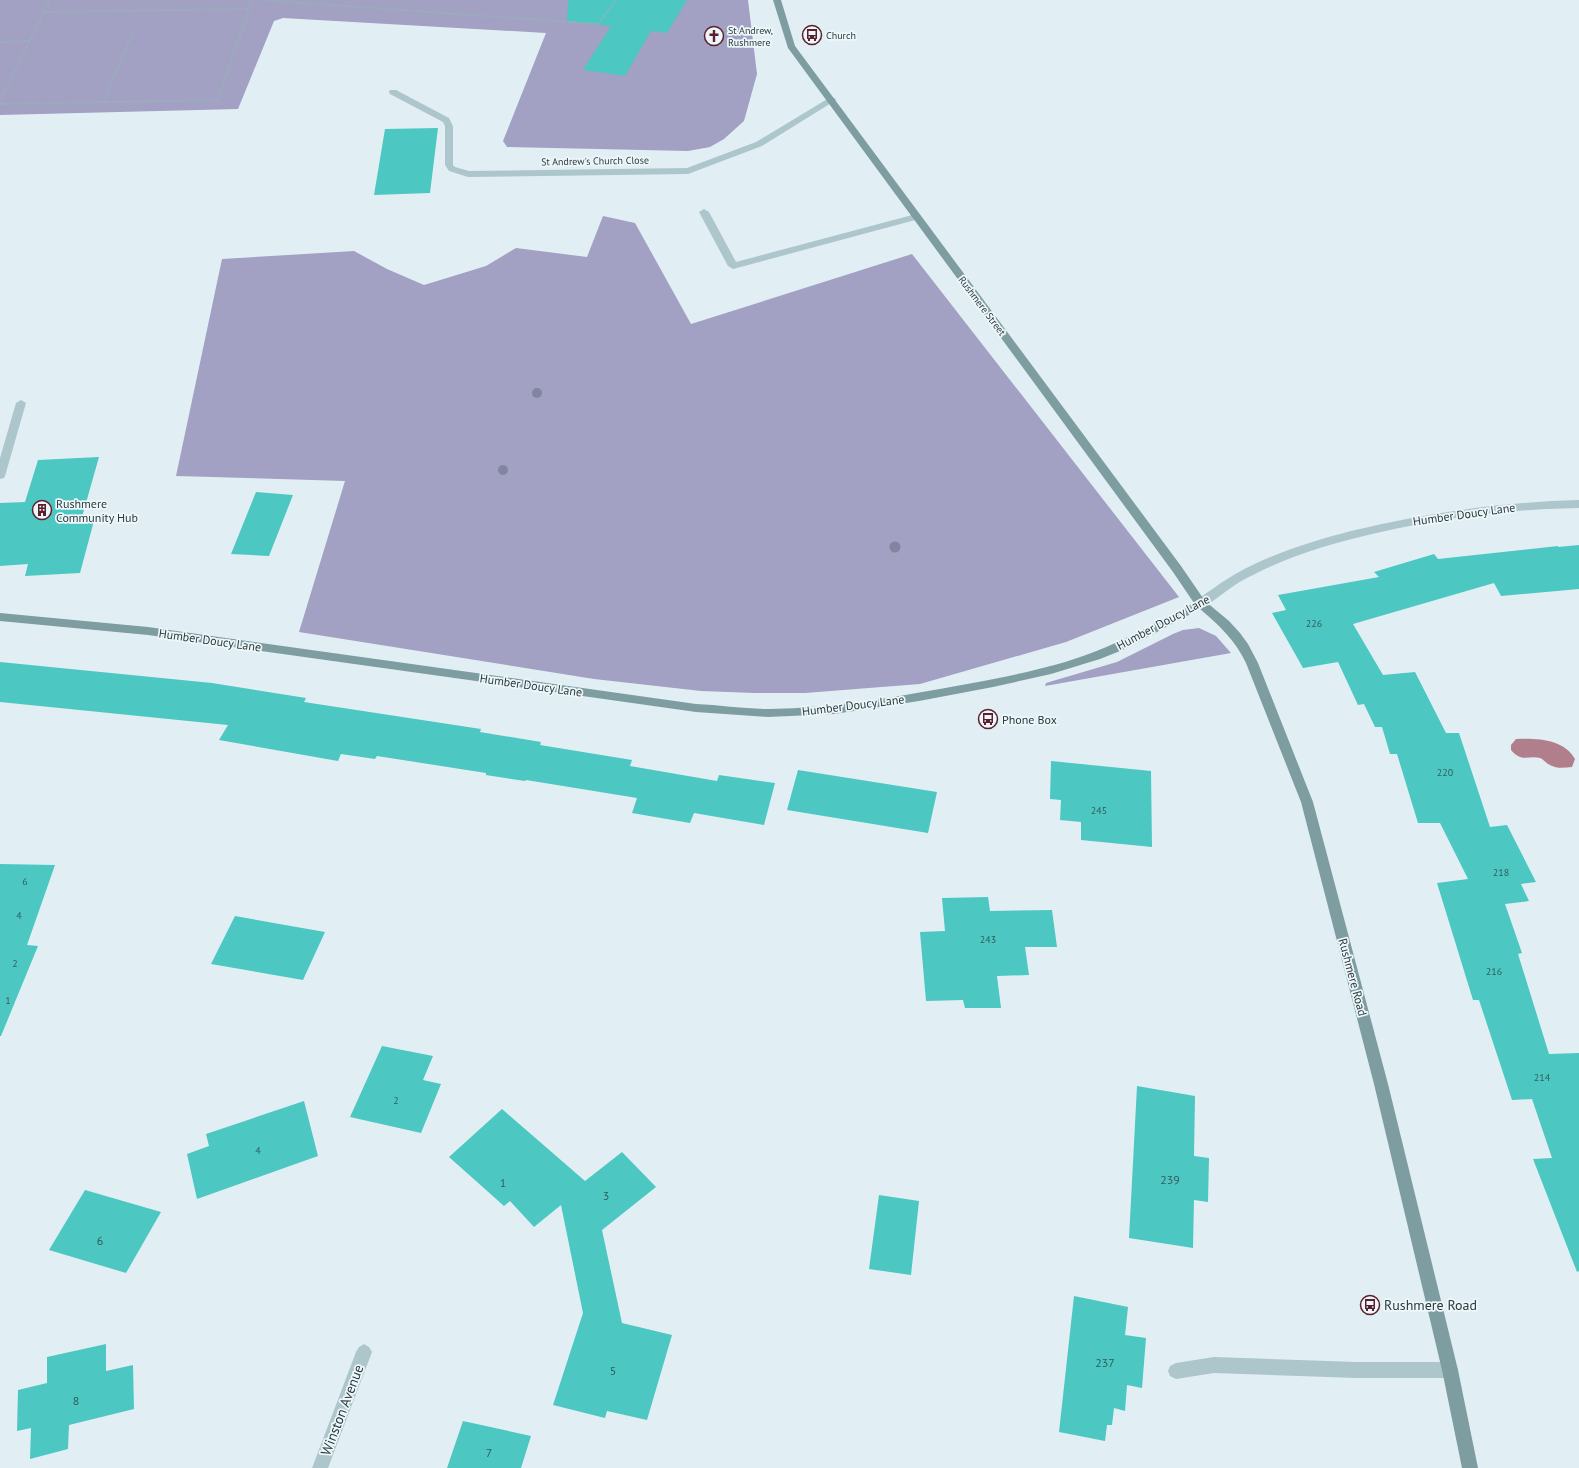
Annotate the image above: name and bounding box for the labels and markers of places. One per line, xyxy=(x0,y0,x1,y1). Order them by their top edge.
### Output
place label: St Andrew, Rushmere xyxy=(728,24,773,49)
bus stop icon: Church xyxy=(801,24,823,46)
church icon: St Andrew, Rushmere xyxy=(703,25,725,47)
place label: Church xyxy=(826,29,856,42)
place label: Rushmere Community Hub xyxy=(56,496,138,525)
building icon: Rushmere Community Hub xyxy=(31,499,53,521)
bus stop icon: Phone Box xyxy=(977,708,999,730)
place label: Phone Box xyxy=(1002,712,1057,727)
bus stop icon: Rushmere Road xyxy=(1359,1294,1381,1316)
place label: Rushmere Road xyxy=(1384,1296,1477,1314)

